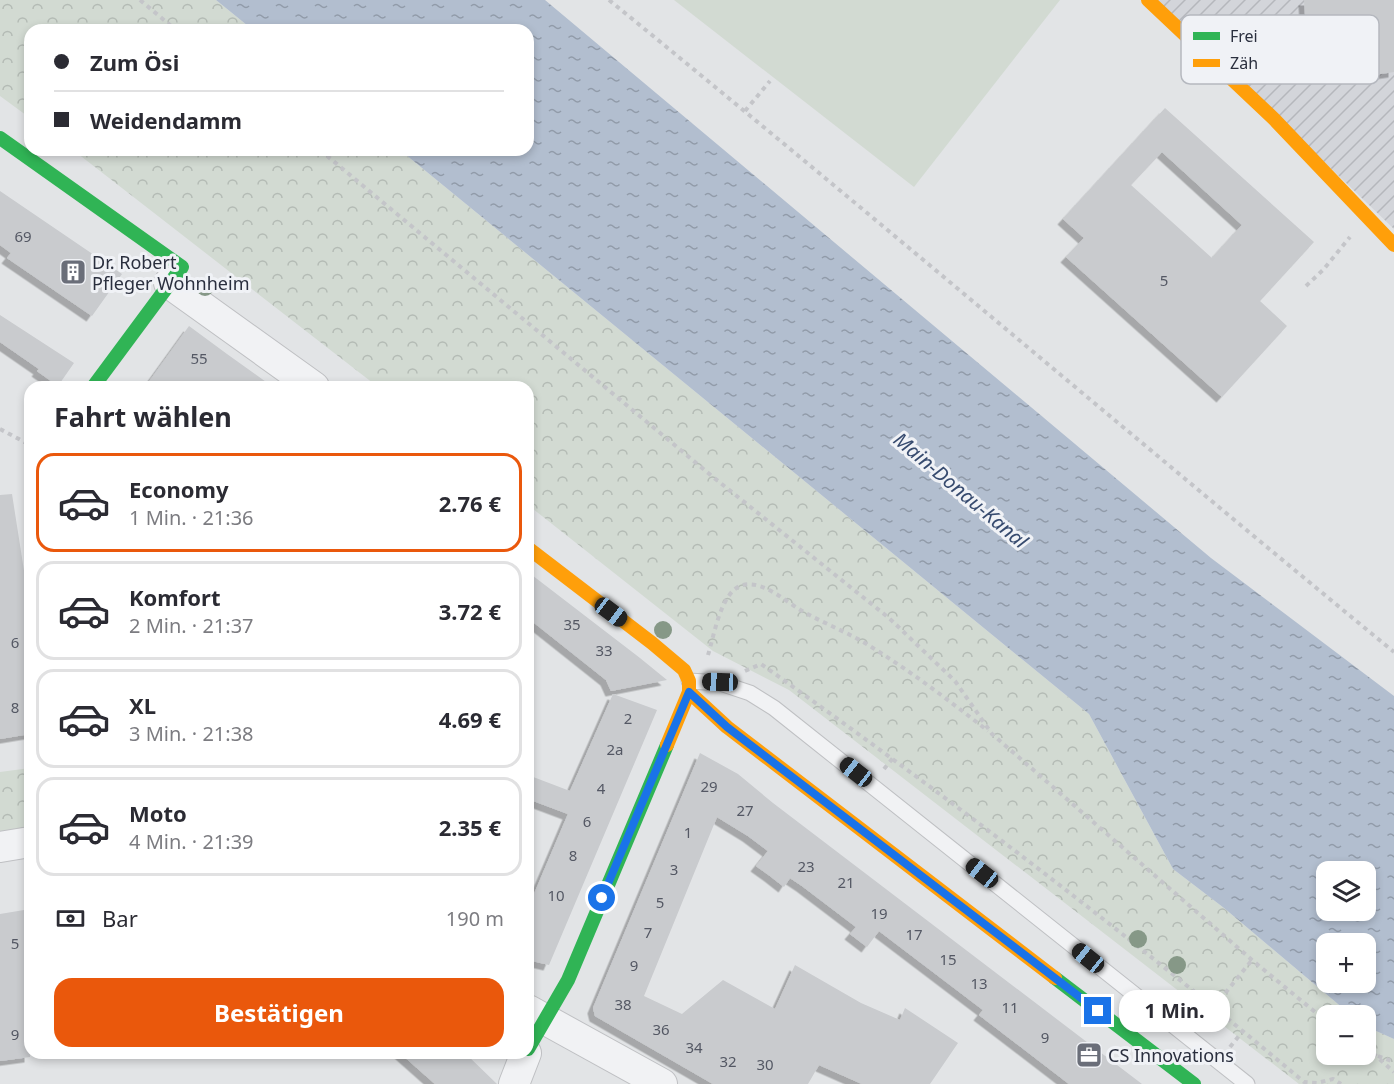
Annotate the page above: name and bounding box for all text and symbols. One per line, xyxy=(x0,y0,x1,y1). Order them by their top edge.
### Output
legend xyxy=(1181,15,1379,84)
text: Frei xyxy=(1230,25,1258,47)
text: Zum Ösi xyxy=(90,47,179,77)
text: Zäh xyxy=(1230,52,1258,74)
text: Weidendamm xyxy=(90,105,242,135)
house number: 69 xyxy=(14,226,32,246)
place label: Dr. Robert Pfleger Wohnheim xyxy=(92,250,249,295)
building icon: Dr. Robert Pfleger Wohnheim xyxy=(58,257,88,287)
house number: 5 xyxy=(1160,270,1168,290)
house number: 55 xyxy=(190,348,208,368)
text: Fahrt wählen xyxy=(54,398,232,435)
water label: Main-Donau-Kanal xyxy=(888,426,1034,555)
text: Economy xyxy=(129,474,228,504)
icon: car xyxy=(57,476,111,530)
text: 2.76 € xyxy=(439,488,501,518)
text: 1 Min. · 21:36 xyxy=(129,504,254,531)
text: Komfort xyxy=(129,582,220,612)
icon: car xyxy=(57,584,111,638)
car xyxy=(591,594,631,630)
text: 3.72 € xyxy=(439,596,501,626)
text: 2 Min. · 21:37 xyxy=(129,612,254,639)
house number: 35 xyxy=(563,614,581,634)
house number: 6 xyxy=(11,632,19,652)
house number: 33 xyxy=(595,640,613,660)
car xyxy=(702,672,738,692)
text: XL xyxy=(129,690,156,720)
icon: car xyxy=(57,692,111,746)
house number: 8 xyxy=(11,697,19,717)
text: 4.69 € xyxy=(439,704,501,734)
house number: 2 xyxy=(624,708,632,728)
text: 3 Min. · 21:38 xyxy=(129,720,254,747)
house number: 2a xyxy=(607,739,624,759)
car xyxy=(836,754,876,790)
house number: 29 xyxy=(700,776,718,796)
house number: 4 xyxy=(597,778,606,798)
text: Moto xyxy=(129,798,187,828)
icon: car xyxy=(57,800,111,854)
house number: 27 xyxy=(736,800,754,820)
house number: 6 xyxy=(583,811,591,831)
text: 2.35 € xyxy=(439,812,501,842)
house number: 1 xyxy=(684,822,692,842)
text: 4 Min. · 21:39 xyxy=(129,828,254,855)
house number: 8 xyxy=(569,845,577,865)
car xyxy=(962,855,1002,891)
house number: 23 xyxy=(797,856,815,876)
house number: 3 xyxy=(670,859,678,879)
map controls xyxy=(1316,861,1376,1065)
button: layers xyxy=(1316,861,1376,921)
house number: 21 xyxy=(837,872,855,892)
route start xyxy=(588,884,615,911)
house number: 10 xyxy=(547,885,565,905)
house number: 5 xyxy=(656,892,664,912)
icon: cash xyxy=(54,902,87,935)
text: Bar xyxy=(102,903,138,933)
house number: 19 xyxy=(870,903,888,923)
text: 190 m xyxy=(446,905,504,932)
house number: 7 xyxy=(644,922,652,942)
house number: 17 xyxy=(905,924,923,944)
house number: 5 xyxy=(11,933,19,953)
button: + xyxy=(1316,933,1376,993)
car xyxy=(1068,940,1108,976)
house number: 15 xyxy=(939,949,957,969)
house number: 9 xyxy=(630,955,638,975)
house number: 13 xyxy=(970,973,988,993)
button: Bestätigen xyxy=(54,978,504,1047)
callout: 1 Min. xyxy=(1119,990,1230,1032)
house number: 38 xyxy=(614,994,632,1014)
house number: 11 xyxy=(1001,997,1019,1017)
route end xyxy=(1084,997,1111,1024)
text: 1 Min. xyxy=(1144,997,1205,1024)
button: − xyxy=(1316,1005,1376,1065)
house number: 36 xyxy=(652,1019,670,1039)
house number: 9 xyxy=(11,1024,19,1044)
house number: 9 xyxy=(1041,1027,1049,1047)
house number: 34 xyxy=(685,1037,703,1057)
office icon: CS Innovations xyxy=(1074,1040,1104,1070)
place label: CS Innovations xyxy=(1108,1043,1234,1067)
house number: 32 xyxy=(719,1051,737,1071)
house number: 30 xyxy=(756,1054,774,1074)

